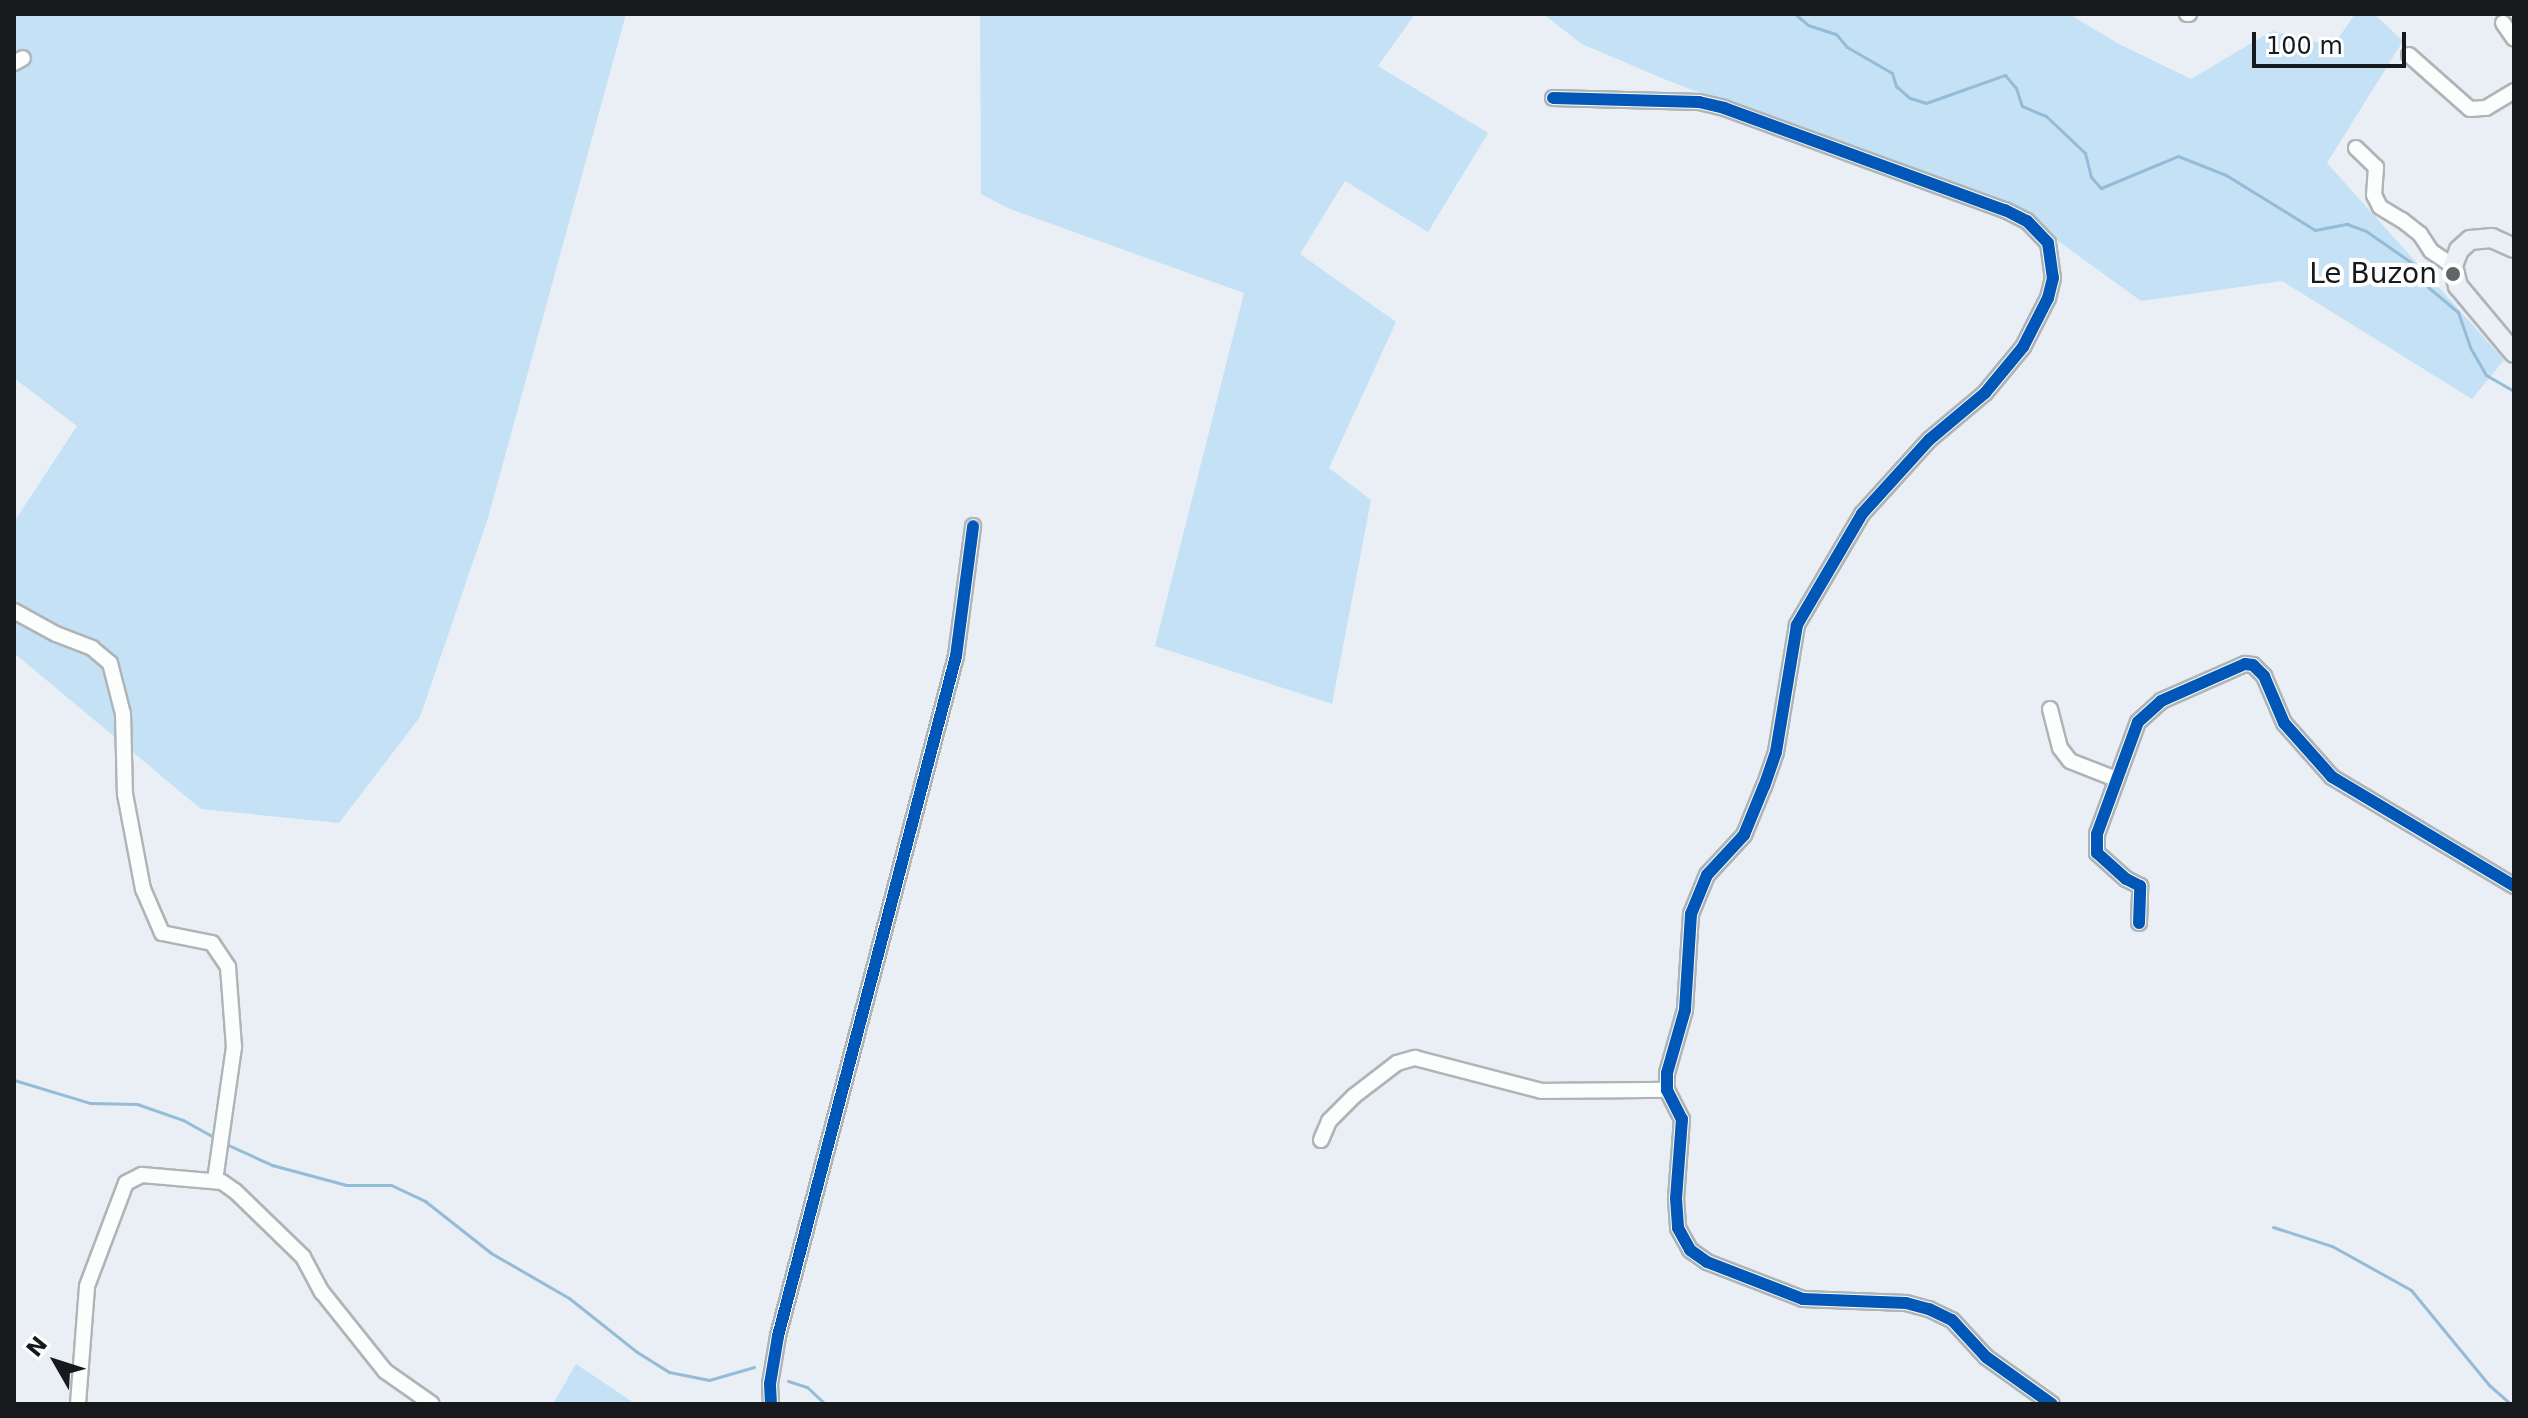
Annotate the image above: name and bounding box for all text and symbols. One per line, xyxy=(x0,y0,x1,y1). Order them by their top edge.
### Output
scale bar xyxy=(2256,16,2410,66)
text: 100 m xyxy=(2266,32,2343,60)
place label: Le Buzon xyxy=(2309,257,2437,291)
marker: Le Buzon xyxy=(2444,265,2462,283)
north arrow xyxy=(16,1322,96,1402)
text: N xyxy=(21,1332,52,1362)

